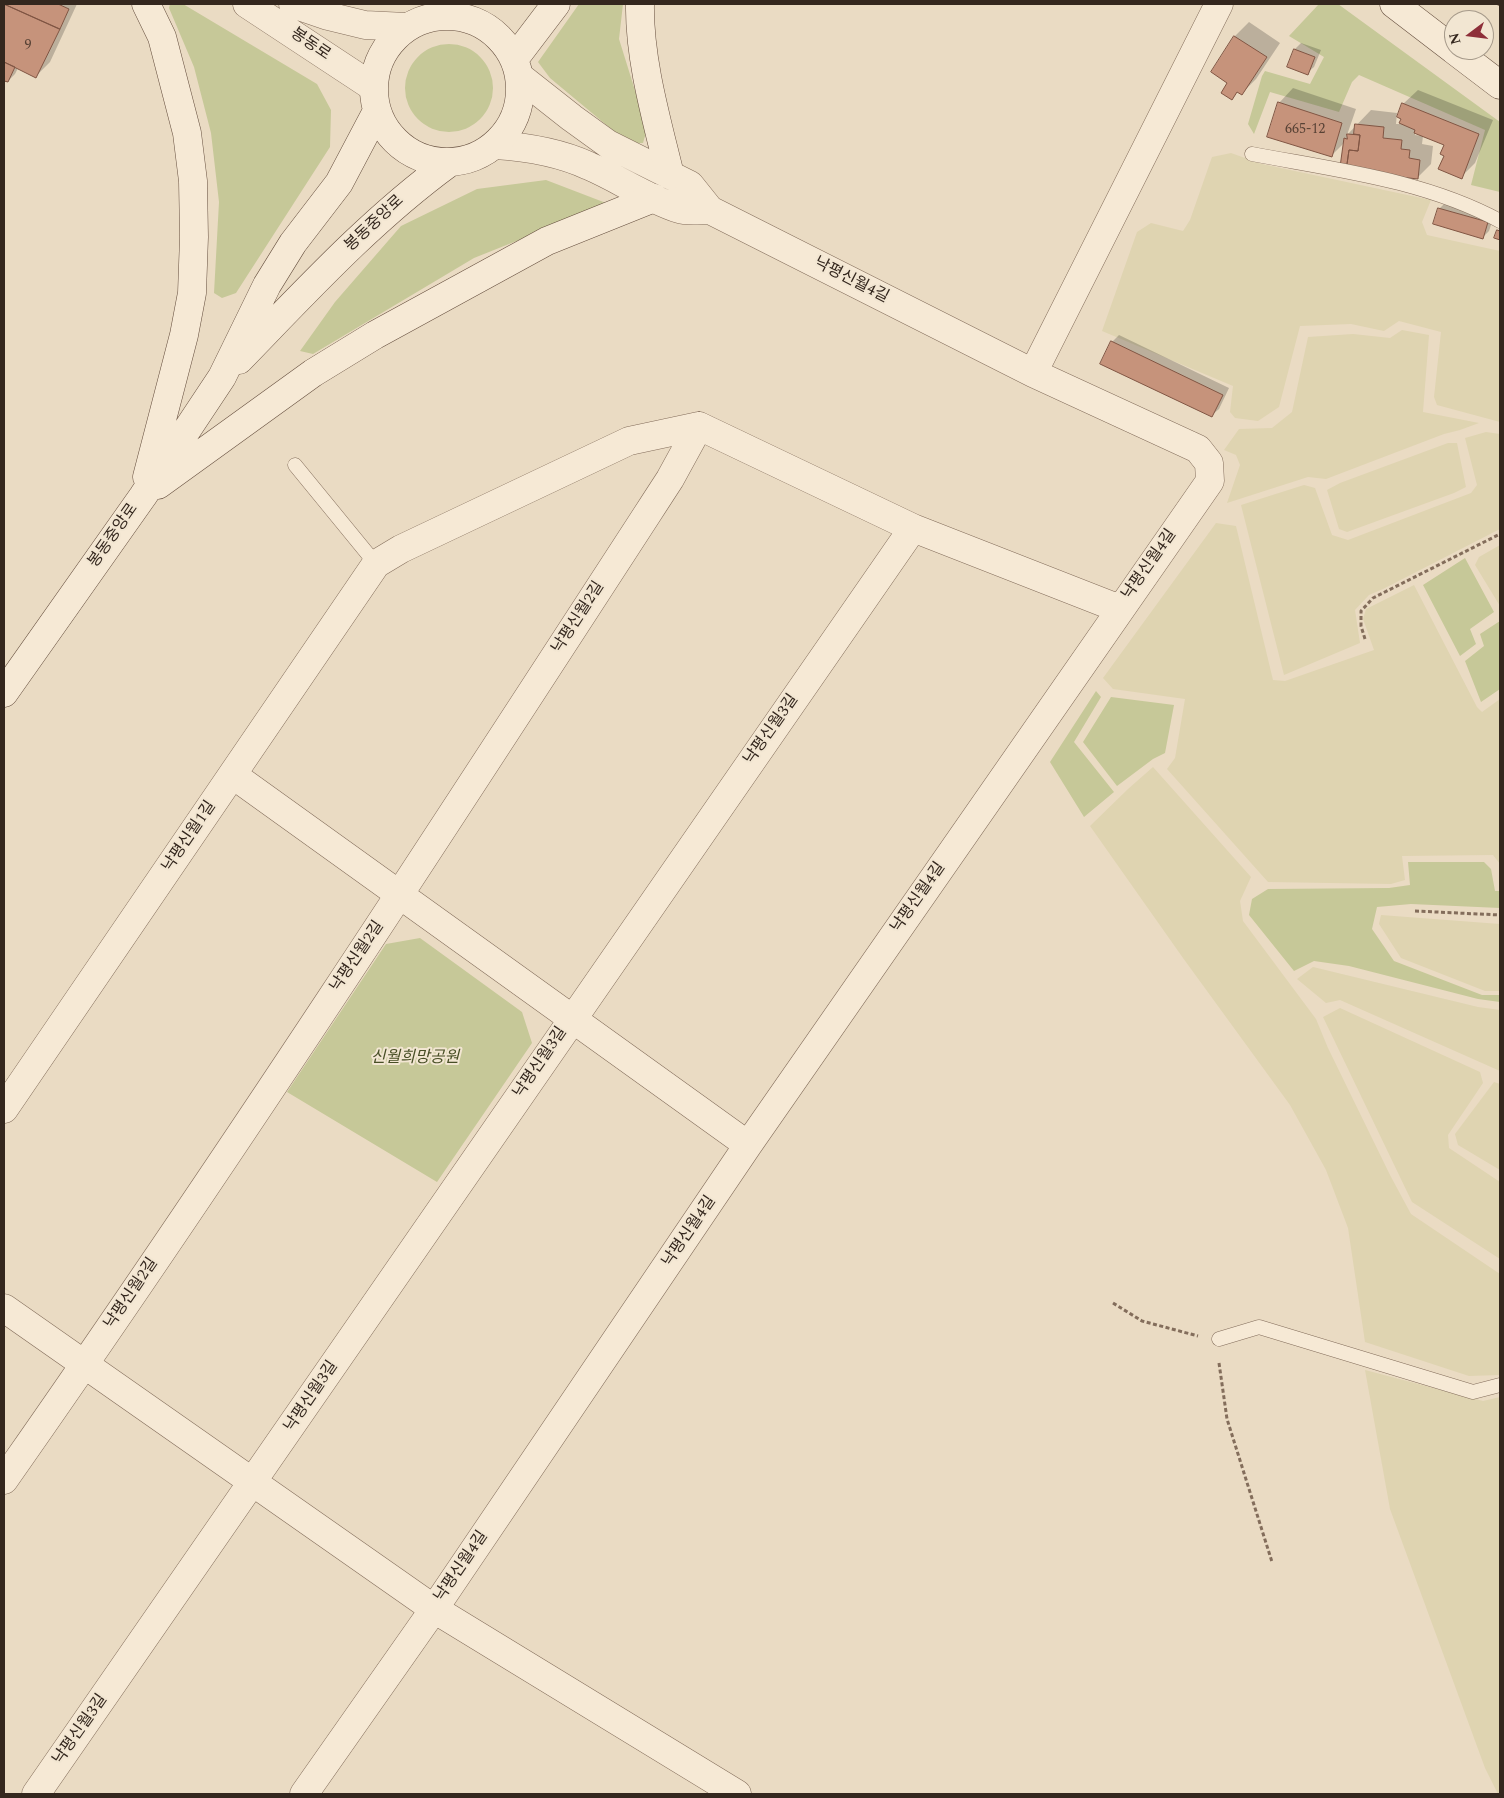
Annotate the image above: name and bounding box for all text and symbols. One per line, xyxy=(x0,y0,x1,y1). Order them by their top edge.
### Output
north arrow xyxy=(1444,10,1494,60)
street label: 봉동로 xyxy=(286,25,334,65)
text: N xyxy=(1443,31,1467,47)
house number: 9 xyxy=(25,38,31,54)
house number: 665-12 xyxy=(1285,122,1325,138)
street label: 봉동중앙로 xyxy=(342,192,408,256)
street label: 낙평신월4길 xyxy=(810,254,892,308)
street label: 봉동중앙로 xyxy=(85,500,143,572)
street label: 낙평신월4길 xyxy=(1119,526,1181,604)
street label: 낙평신월2길 xyxy=(549,579,609,657)
street label: 낙평신월3길 xyxy=(741,691,803,769)
street label: 낙평신월1길 xyxy=(159,798,221,876)
street label: 낙평신월4길 xyxy=(888,859,950,937)
street label: 낙평신월2길 xyxy=(327,918,389,996)
street label: 낙평신월3길 xyxy=(510,1024,572,1102)
park label: 신월희망공원 xyxy=(371,1049,459,1069)
street label: 낙평신월4길 xyxy=(659,1193,721,1271)
street label: 낙평신월2길 xyxy=(101,1255,163,1333)
street label: 낙평신월3길 xyxy=(281,1358,343,1436)
street label: 낙평신월4길 xyxy=(431,1528,493,1606)
street label: 낙평신월3길 xyxy=(50,1691,112,1769)

